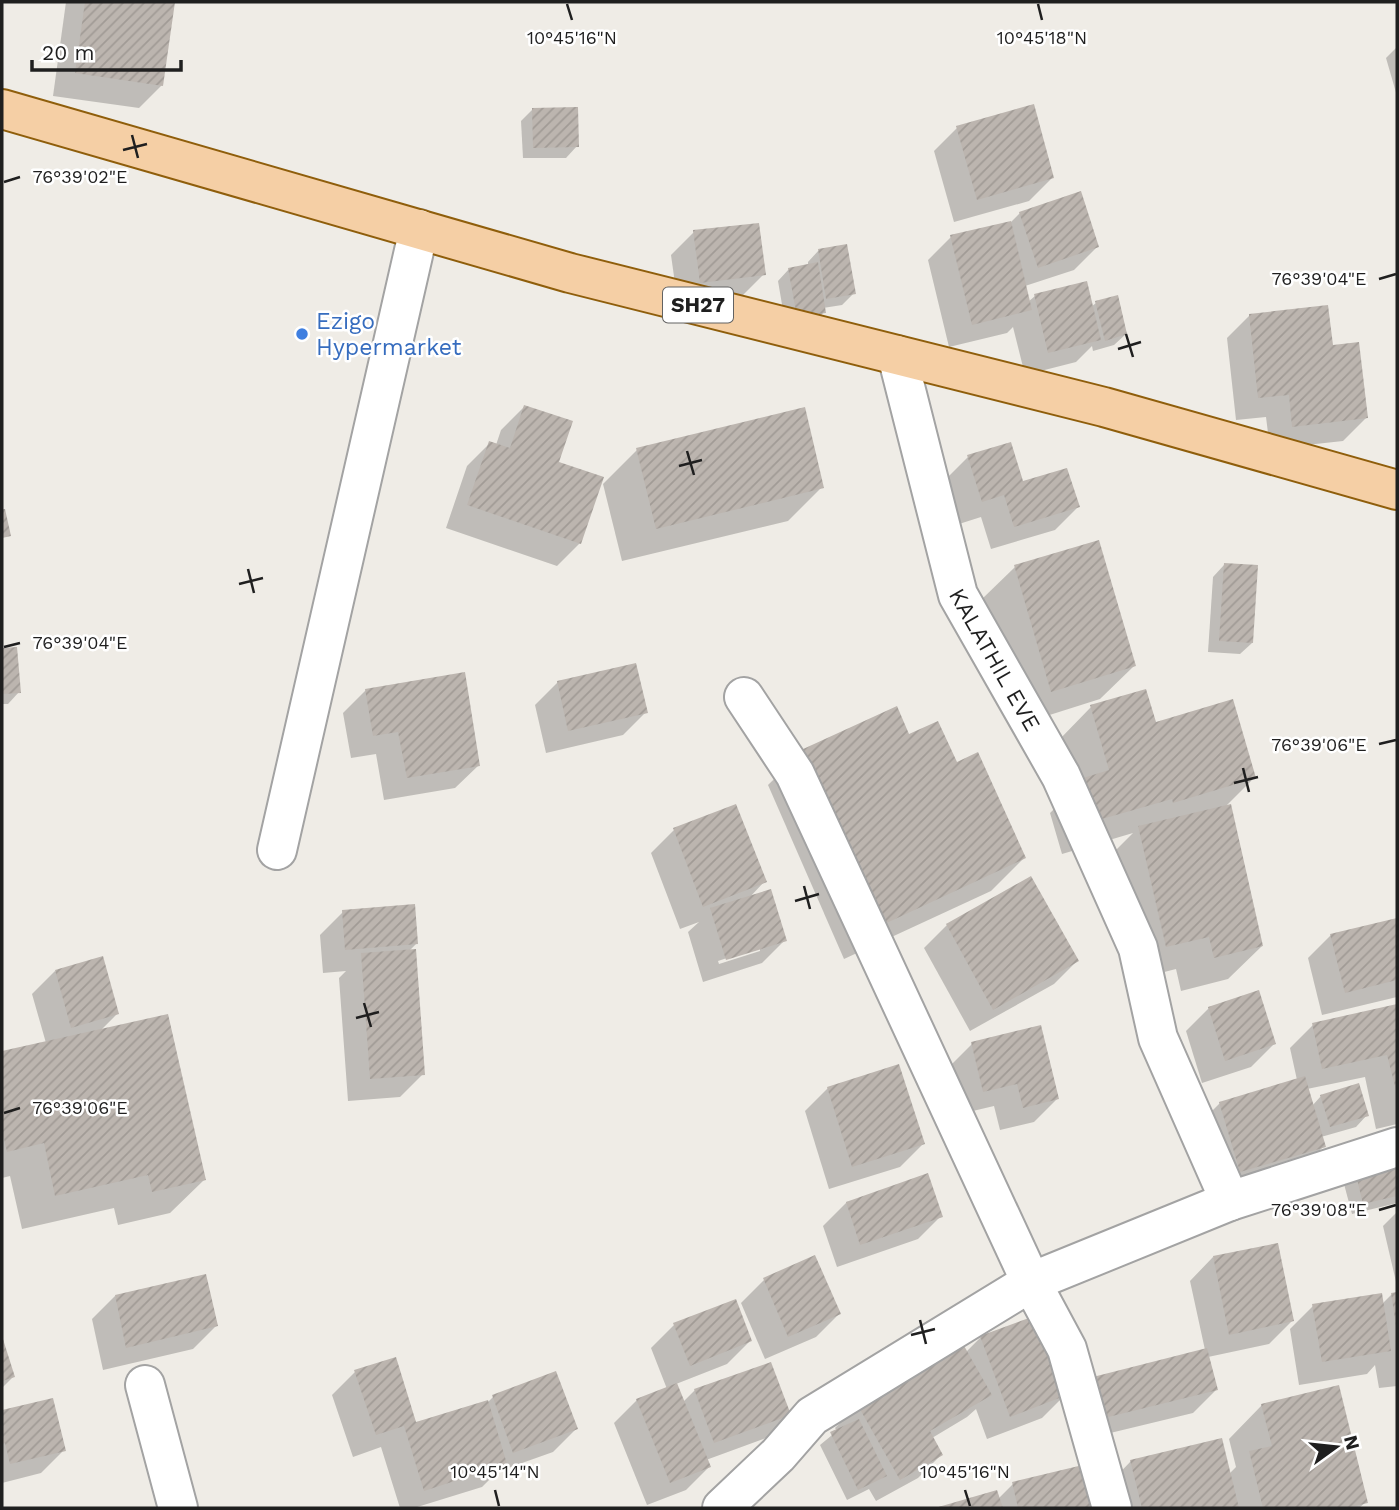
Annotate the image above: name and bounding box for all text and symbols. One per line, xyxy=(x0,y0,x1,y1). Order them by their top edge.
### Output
text: 10°45'16"N xyxy=(527,27,617,48)
text: 10°45'18"N xyxy=(997,27,1087,48)
scale bar xyxy=(32,28,180,72)
text: 20 m xyxy=(42,40,94,65)
text: 76°39'02"E xyxy=(32,166,128,187)
text: 76°39'04"E xyxy=(1272,268,1366,289)
road number: SH27 xyxy=(663,288,733,322)
place label: Ezigo Hypermarket xyxy=(316,308,462,361)
marker: Ezigo Hypermarket xyxy=(294,326,310,342)
street label: KALATHIL EVE xyxy=(943,584,1046,736)
text: 76°39'04"E xyxy=(33,632,127,653)
text: 76°39'06"E xyxy=(1271,734,1367,755)
text: 76°39'06"E xyxy=(32,1097,128,1118)
text: 76°39'08"E xyxy=(1271,1199,1367,1220)
north arrow xyxy=(1301,1412,1371,1482)
text: N xyxy=(1339,1433,1365,1453)
text: 10°45'14"N xyxy=(450,1461,540,1482)
text: 10°45'16"N xyxy=(920,1461,1010,1482)

